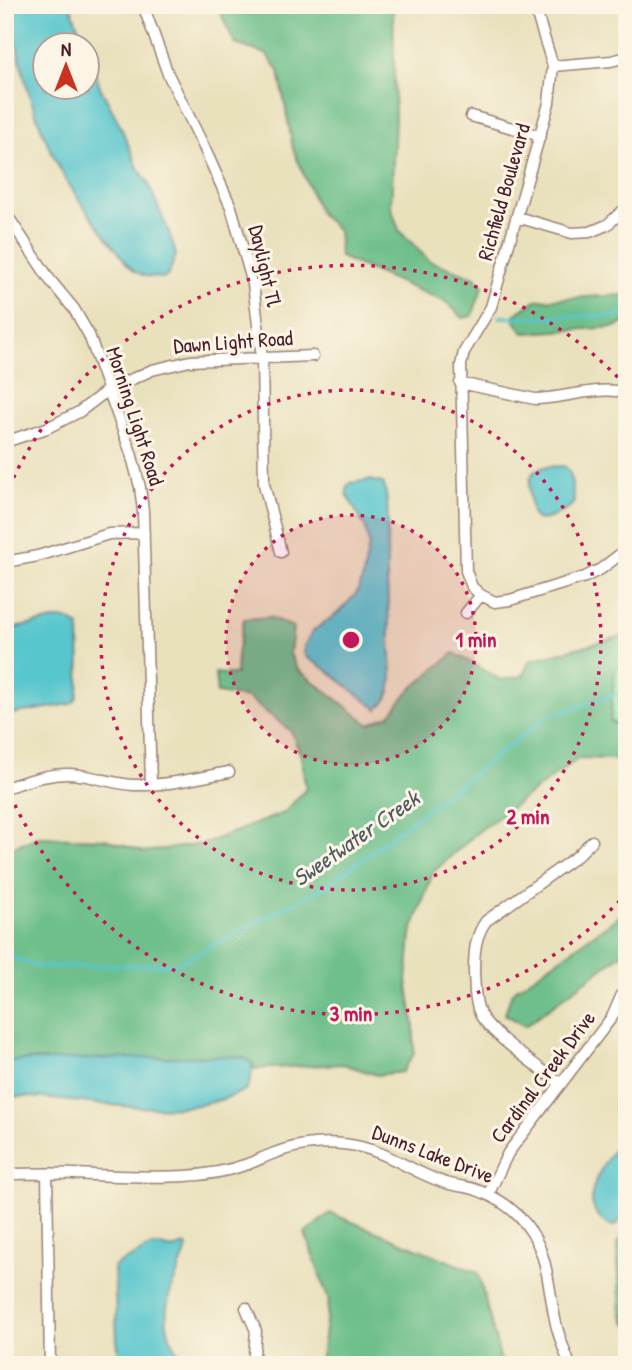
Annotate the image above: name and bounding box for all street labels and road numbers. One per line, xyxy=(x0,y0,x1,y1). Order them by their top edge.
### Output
street label: Richfield Boulevard xyxy=(470,120,537,264)
street label: Daylight Tl xyxy=(242,222,289,310)
street label: Dawn Light Road xyxy=(172,323,294,360)
street label: Morning Light Road xyxy=(99,343,172,489)
street label: Cardinal Creek Drive xyxy=(483,1005,602,1149)
street label: Dunns Lake Drive xyxy=(368,1117,498,1190)

